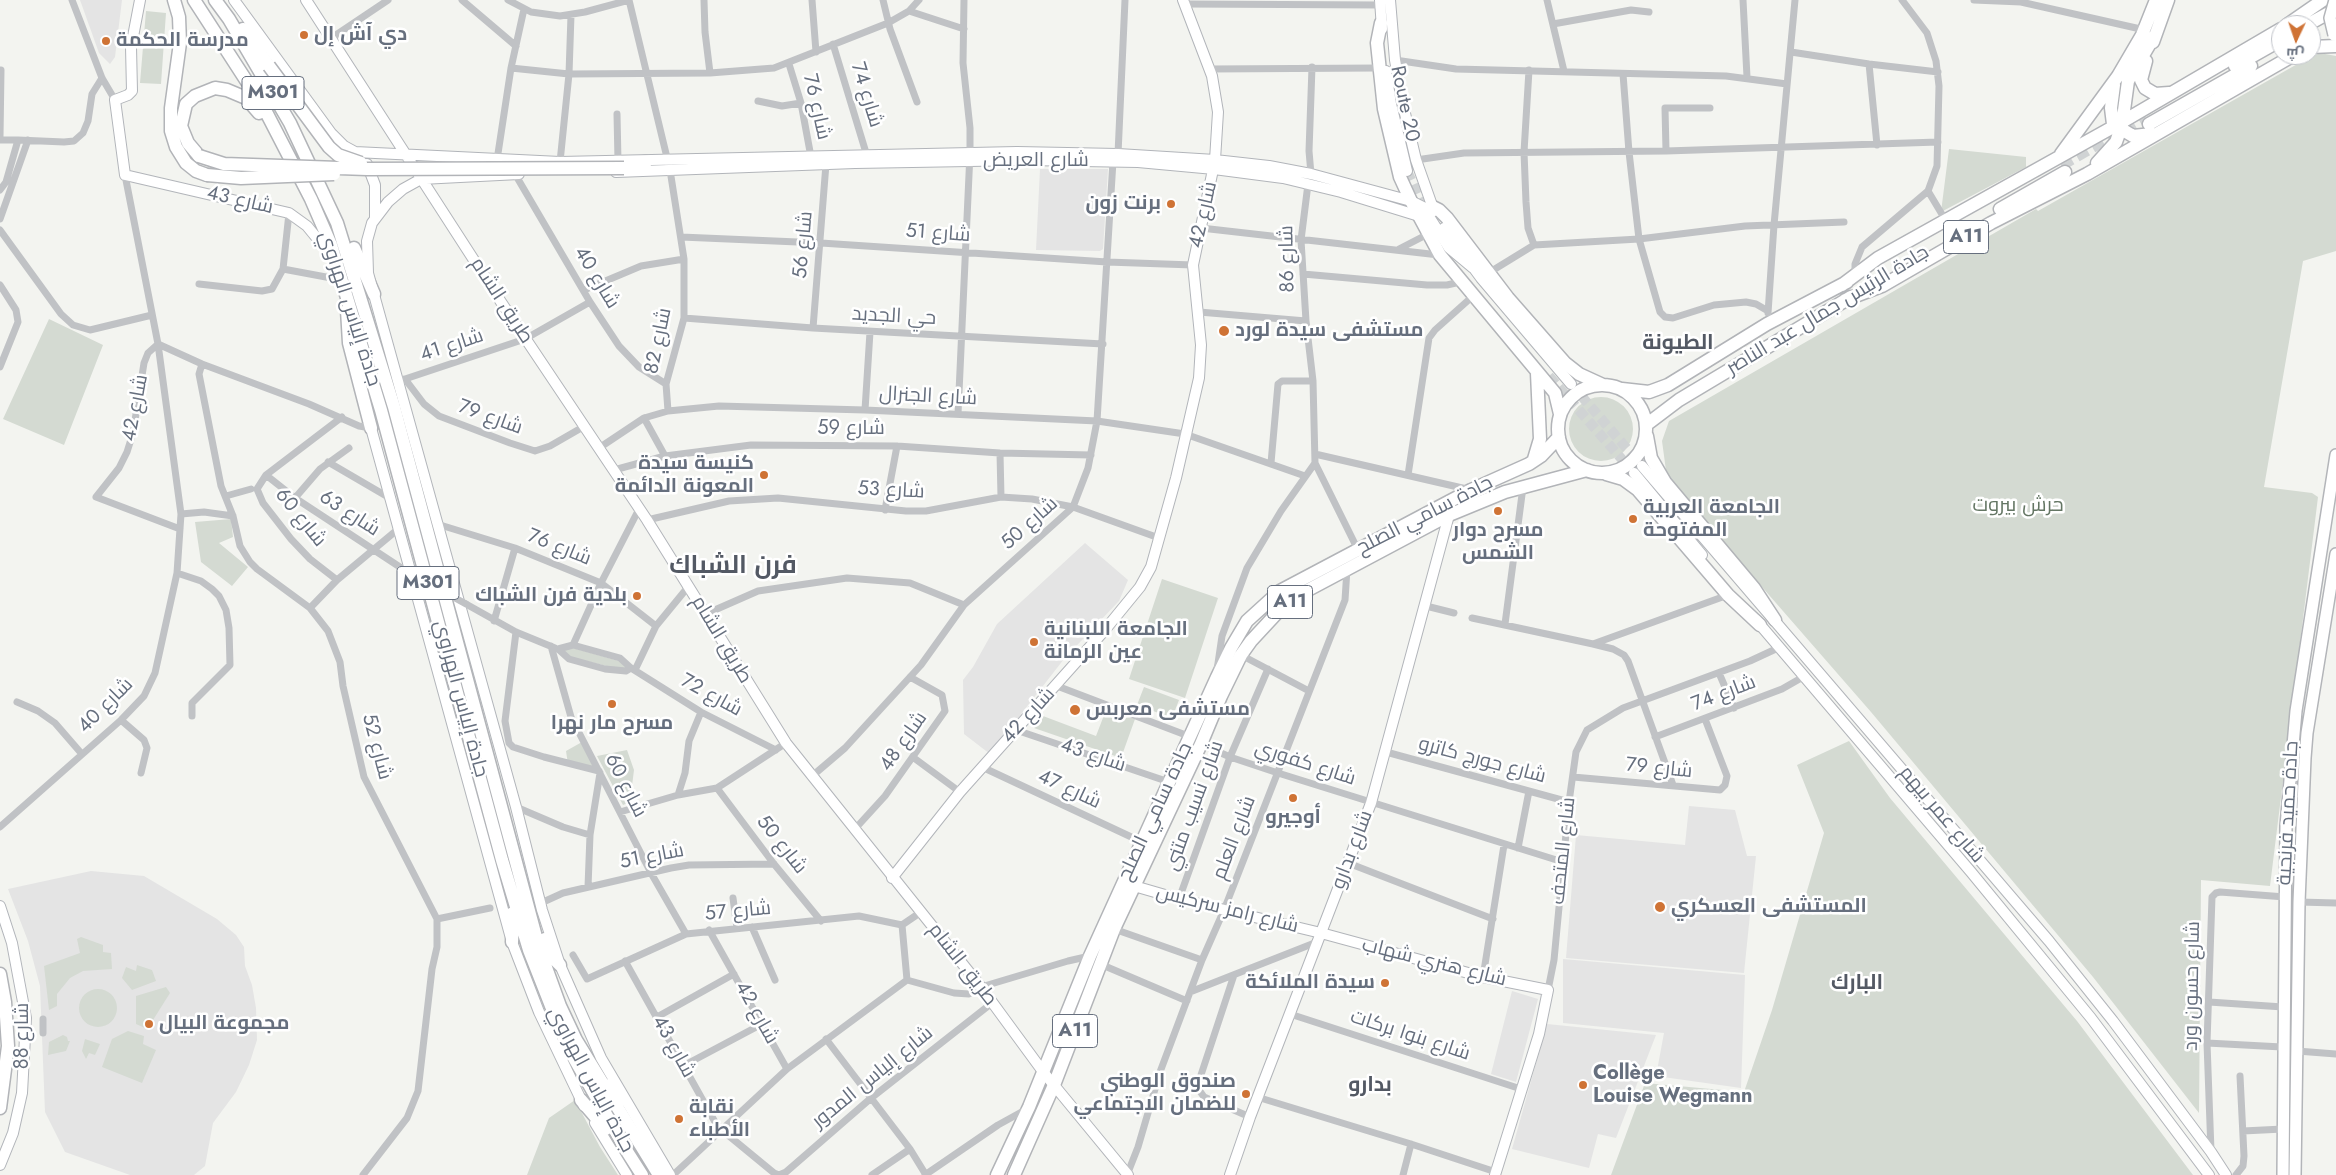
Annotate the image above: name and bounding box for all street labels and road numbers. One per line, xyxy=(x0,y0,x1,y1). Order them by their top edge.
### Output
street label: شارع 74 xyxy=(845,60,887,130)
street label: Route 20 xyxy=(1384,64,1424,144)
street label: شارع 76 xyxy=(797,72,835,142)
road number: M301 xyxy=(242,76,304,110)
street label: شارع العريض xyxy=(983,149,1089,173)
street label: شارع 42 xyxy=(1185,179,1223,251)
street label: شارع 43 xyxy=(205,182,275,220)
street label: شارع 56 xyxy=(789,210,819,280)
street label: شارع 51 xyxy=(905,220,971,248)
road number: A11 xyxy=(1944,220,1988,253)
street label: شارع 86 xyxy=(1275,225,1301,293)
street label: جادة إلياس الهراوي xyxy=(313,228,385,390)
street label: جادة الرئيس جمال عبد الناصر xyxy=(1722,241,1934,381)
street label: شارع 40 xyxy=(568,243,624,313)
street label: طريق الشام xyxy=(464,253,538,349)
street label: حي الجديد xyxy=(851,303,937,331)
street label: شارع 82 xyxy=(640,306,678,376)
street label: شارع 41 xyxy=(417,324,487,368)
street label: شارع 42 xyxy=(118,372,154,444)
street label: شارع الجنرال xyxy=(878,382,978,412)
street label: شارع 79 xyxy=(455,395,525,441)
street label: شارع 59 xyxy=(817,417,885,441)
street label: جادة سامي الصلح xyxy=(1353,471,1497,561)
street label: شارع 53 xyxy=(857,477,925,505)
street label: شارع 60 xyxy=(269,484,331,552)
street label: شارع 63 xyxy=(314,486,384,542)
street label: شارع 50 xyxy=(997,492,1063,556)
street label: شارع 76 xyxy=(524,524,594,572)
road number: M301 xyxy=(397,566,459,600)
road number: A11 xyxy=(1268,586,1312,618)
street label: طريق الشام xyxy=(685,592,757,688)
street label: جادة إلياس الهراوي xyxy=(428,618,492,780)
street label: شارع 72 xyxy=(676,669,746,723)
street label: شارع 74 xyxy=(1688,671,1760,717)
street label: شارع 40 xyxy=(73,673,139,739)
street label: شارع 42 xyxy=(997,683,1061,749)
street label: شارع 48 xyxy=(875,708,933,776)
street label: شارع 52 xyxy=(356,711,396,783)
street label: شارع جورج كاترو xyxy=(1416,732,1548,790)
street label: شارع 43 xyxy=(1057,734,1129,778)
street label: شارع كفوري xyxy=(1251,736,1359,792)
street label: شارع نسيب متني xyxy=(1160,738,1230,874)
street label: جادة سامي الصلح xyxy=(1113,739,1199,885)
street label: جادة حميد فرنجية xyxy=(2273,740,2305,886)
street label: شارع 60 xyxy=(599,750,651,822)
street label: شارع 79 xyxy=(1625,754,1693,784)
street label: شارع عمر بيهم xyxy=(1893,761,1989,869)
street label: شارع 47 xyxy=(1034,765,1104,815)
street label: شارع العلم xyxy=(1208,793,1262,883)
street label: شارع المتحف xyxy=(1546,796,1582,906)
street label: شارع بدارو xyxy=(1327,807,1379,893)
street label: شارع 50 xyxy=(751,811,811,879)
street label: شارع 51 xyxy=(618,839,686,875)
street label: شارع رامز سركيس xyxy=(1153,881,1301,939)
street label: شارع 57 xyxy=(704,897,772,927)
street label: طريق الشام xyxy=(922,919,1002,1011)
street label: شارع حسون ورد xyxy=(2180,921,2206,1051)
street label: شارع هنري شهاب xyxy=(1359,933,1509,993)
street label: شارع 42 xyxy=(729,978,783,1048)
street label: شارع 88 xyxy=(11,1003,35,1069)
street label: جادة إلياس الهراوي xyxy=(541,1003,639,1157)
street label: شارع بنوا بركات xyxy=(1347,1005,1473,1067)
street label: شارع 43 xyxy=(646,1012,700,1082)
road number: A11 xyxy=(1052,1014,1098,1048)
street label: شارع إلياس المدور xyxy=(808,1022,938,1134)

